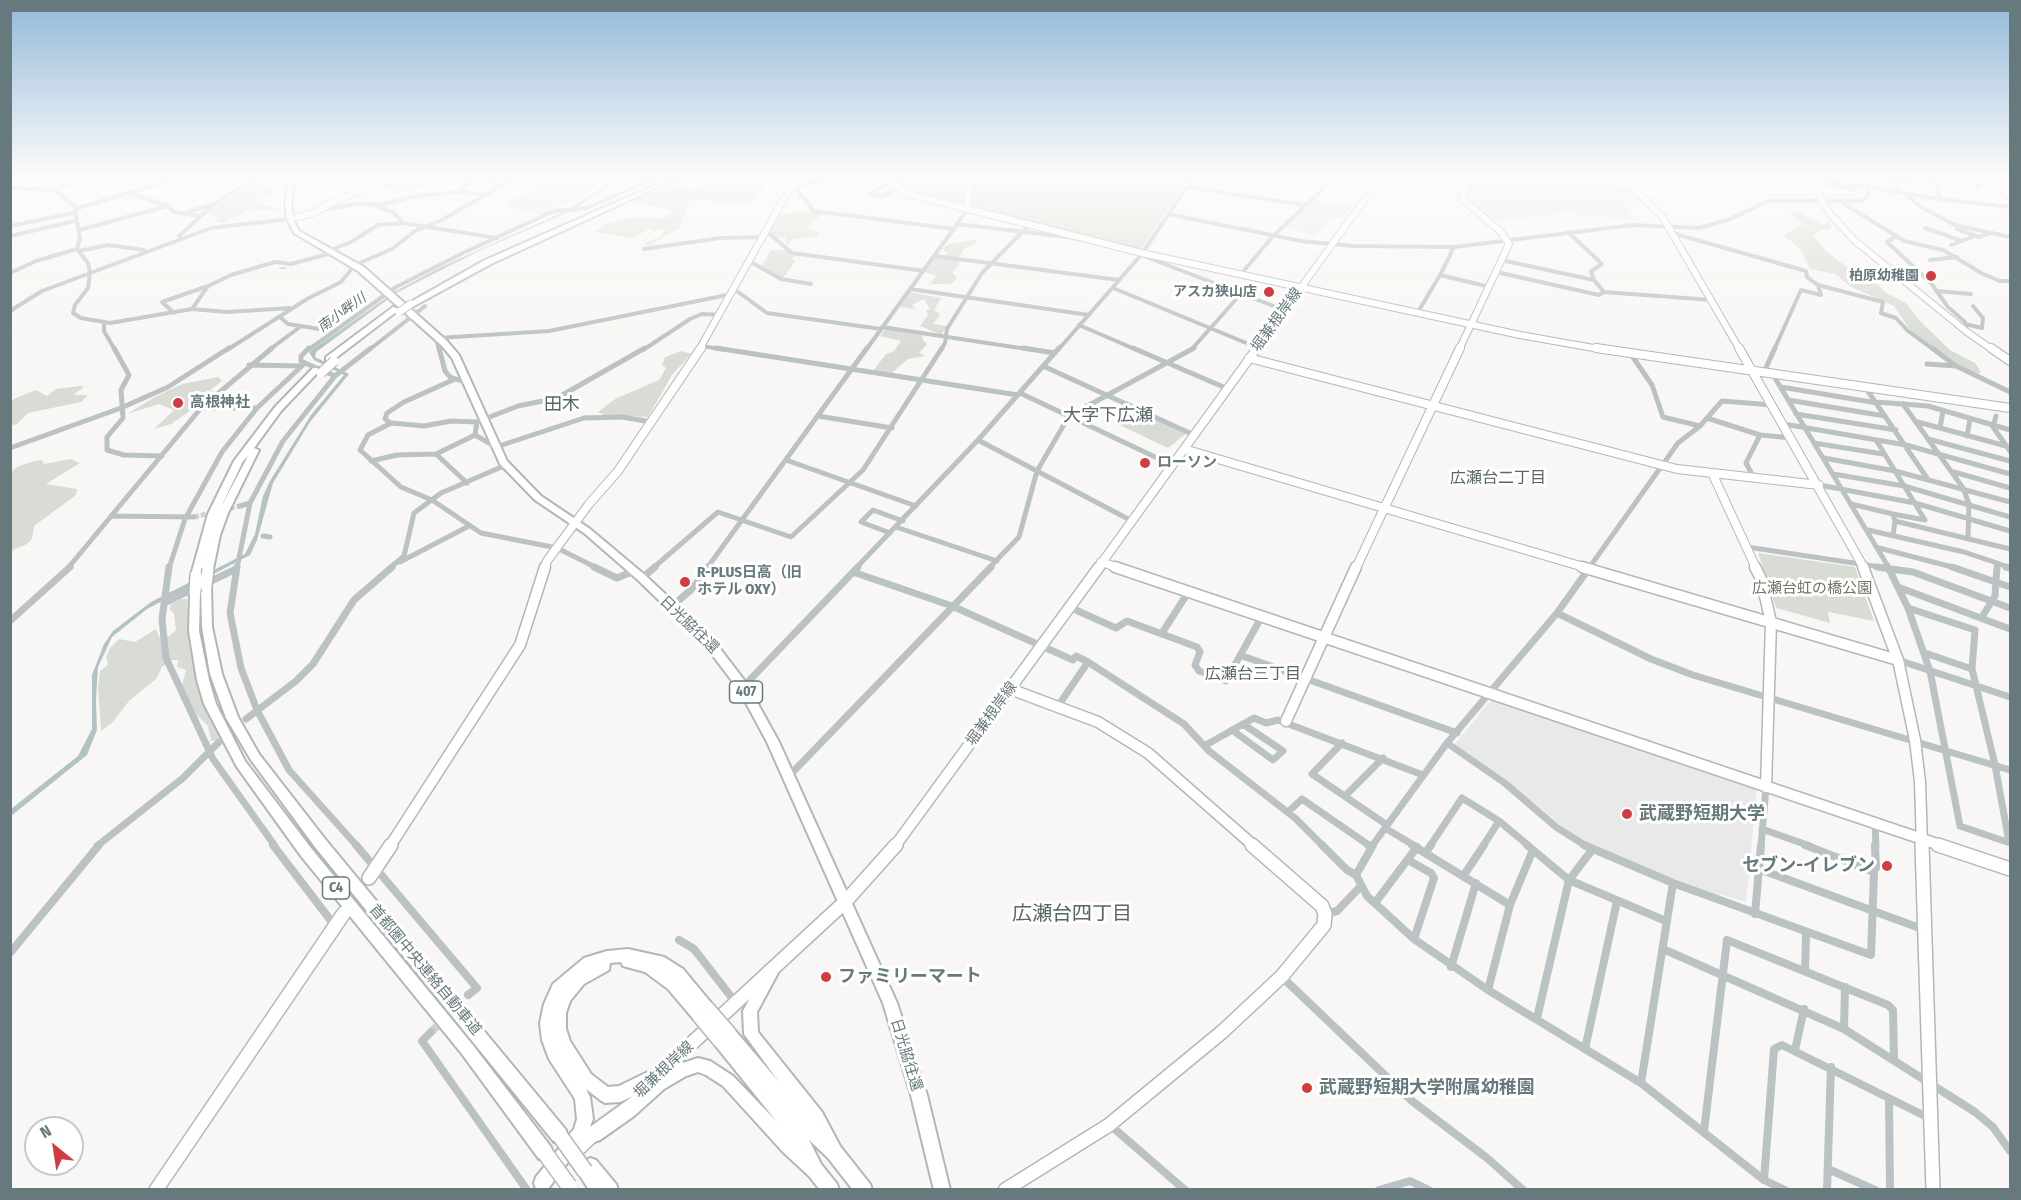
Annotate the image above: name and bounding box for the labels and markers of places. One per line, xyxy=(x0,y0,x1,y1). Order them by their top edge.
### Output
place label: 柏原幼稚園 xyxy=(1849,268,1919,284)
marker: 柏原幼稚園 xyxy=(1924,269,1938,283)
place label: アスカ狭山店 xyxy=(1173,284,1257,300)
marker: アスカ狭山店 xyxy=(1262,285,1276,299)
place label: 高根神社 xyxy=(190,394,250,412)
marker: 高根神社 xyxy=(171,396,185,410)
place label: ローソン xyxy=(1157,454,1217,472)
marker: ローソン xyxy=(1138,456,1152,470)
place label: R-PLUS日高（旧 ホテル OXY） xyxy=(697,564,802,599)
marker: R-PLUS日高（旧 ホテル OXY） xyxy=(678,575,692,589)
place label: 武蔵野短期大学 xyxy=(1639,803,1765,825)
marker: 武蔵野短期大学 xyxy=(1620,807,1634,821)
place label: セブン-イレブン xyxy=(1742,855,1875,877)
marker: セブン-イレブン xyxy=(1880,859,1894,873)
place label: ファミリーマート xyxy=(838,966,982,988)
marker: ファミリーマート xyxy=(819,970,833,984)
place label: 武蔵野短期大学附属幼稚園 xyxy=(1319,1077,1535,1099)
marker: 武蔵野短期大学附属幼稚園 xyxy=(1300,1081,1314,1095)

